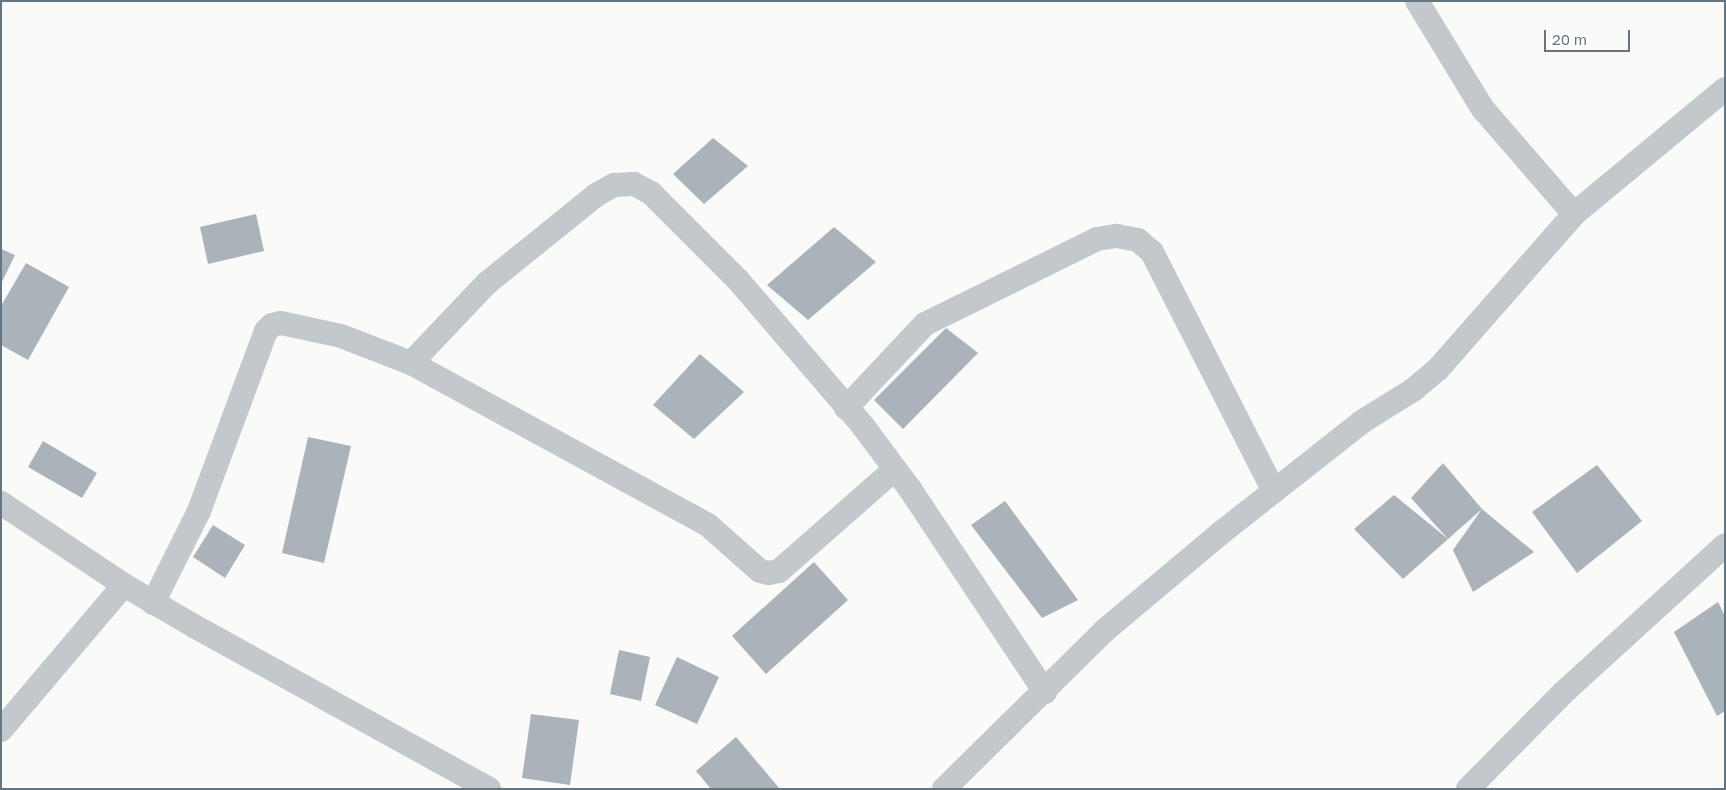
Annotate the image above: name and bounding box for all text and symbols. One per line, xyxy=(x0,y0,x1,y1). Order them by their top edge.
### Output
scale bar xyxy=(1546,20,1632,52)
text: 20 m xyxy=(1552,30,1587,48)

